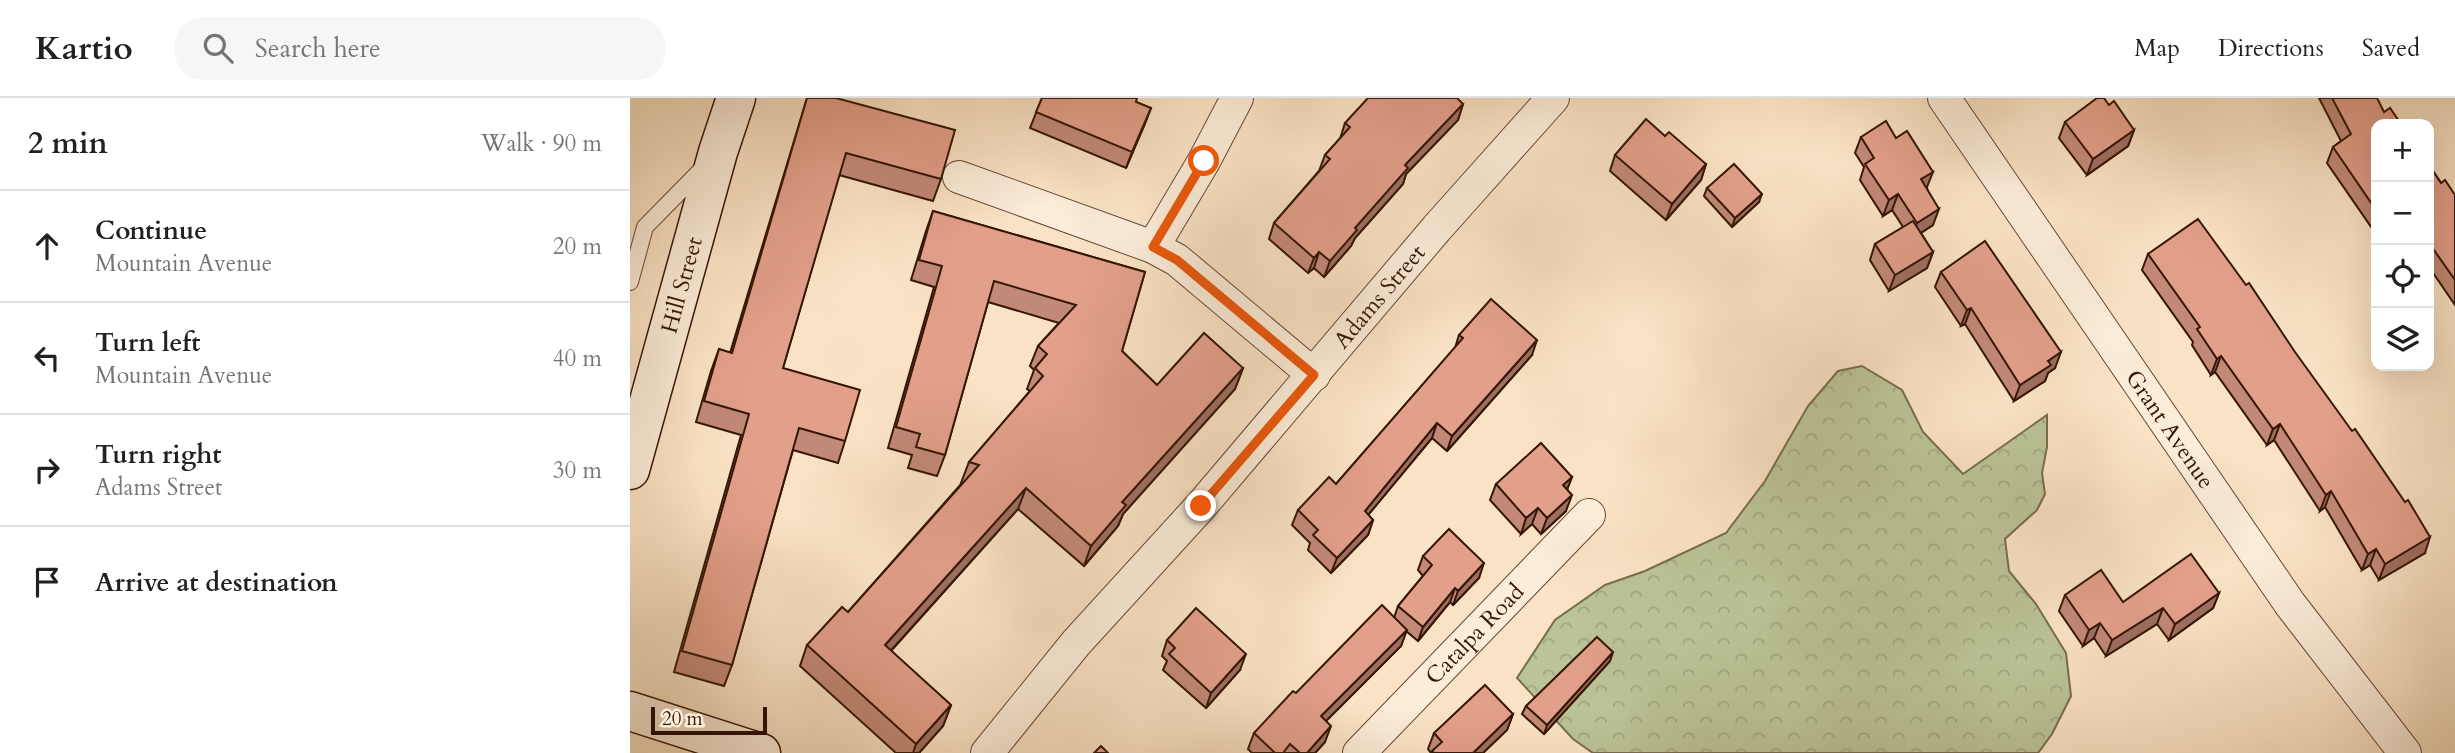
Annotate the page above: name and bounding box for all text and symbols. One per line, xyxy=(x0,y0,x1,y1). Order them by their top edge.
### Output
search box xyxy=(175,17,665,80)
text: Kartio xyxy=(35,26,133,71)
icon: search xyxy=(199,29,237,67)
text: Search here xyxy=(255,31,381,66)
text: Map xyxy=(2134,32,2180,65)
text: Directions xyxy=(2218,32,2324,65)
text: Saved xyxy=(2362,32,2420,65)
map controls xyxy=(2371,119,2434,371)
button: + xyxy=(2371,119,2434,182)
text: 2 min xyxy=(28,123,108,164)
text: Walk · 90 m xyxy=(481,128,602,159)
route start xyxy=(1188,145,1219,176)
button: − xyxy=(2371,182,2434,245)
text: Continue xyxy=(95,213,207,248)
icon: ahead xyxy=(28,227,66,265)
text: 20 m xyxy=(553,231,602,262)
street label: Hill Street xyxy=(653,233,709,337)
street label: Adams Street xyxy=(1326,238,1432,355)
button: locate xyxy=(2371,245,2434,308)
text: Mountain Avenue xyxy=(95,248,272,279)
button: layers xyxy=(2371,308,2434,371)
text: Turn left xyxy=(95,325,200,360)
icon: left xyxy=(28,339,66,377)
text: 40 m xyxy=(553,343,602,374)
text: Mountain Avenue xyxy=(95,360,272,391)
street label: Grant Avenue xyxy=(2119,363,2222,495)
text: Turn right xyxy=(95,437,222,472)
icon: right xyxy=(28,451,66,489)
text: 30 m xyxy=(553,455,602,486)
text: Adams Street xyxy=(95,472,222,503)
route end xyxy=(1185,490,1216,521)
icon: arrive xyxy=(28,563,66,601)
text: Arrive at destination xyxy=(95,565,338,600)
street label: Catalpa Road xyxy=(1418,576,1531,691)
scale bar xyxy=(651,704,766,736)
text: 20 m xyxy=(662,706,703,732)

